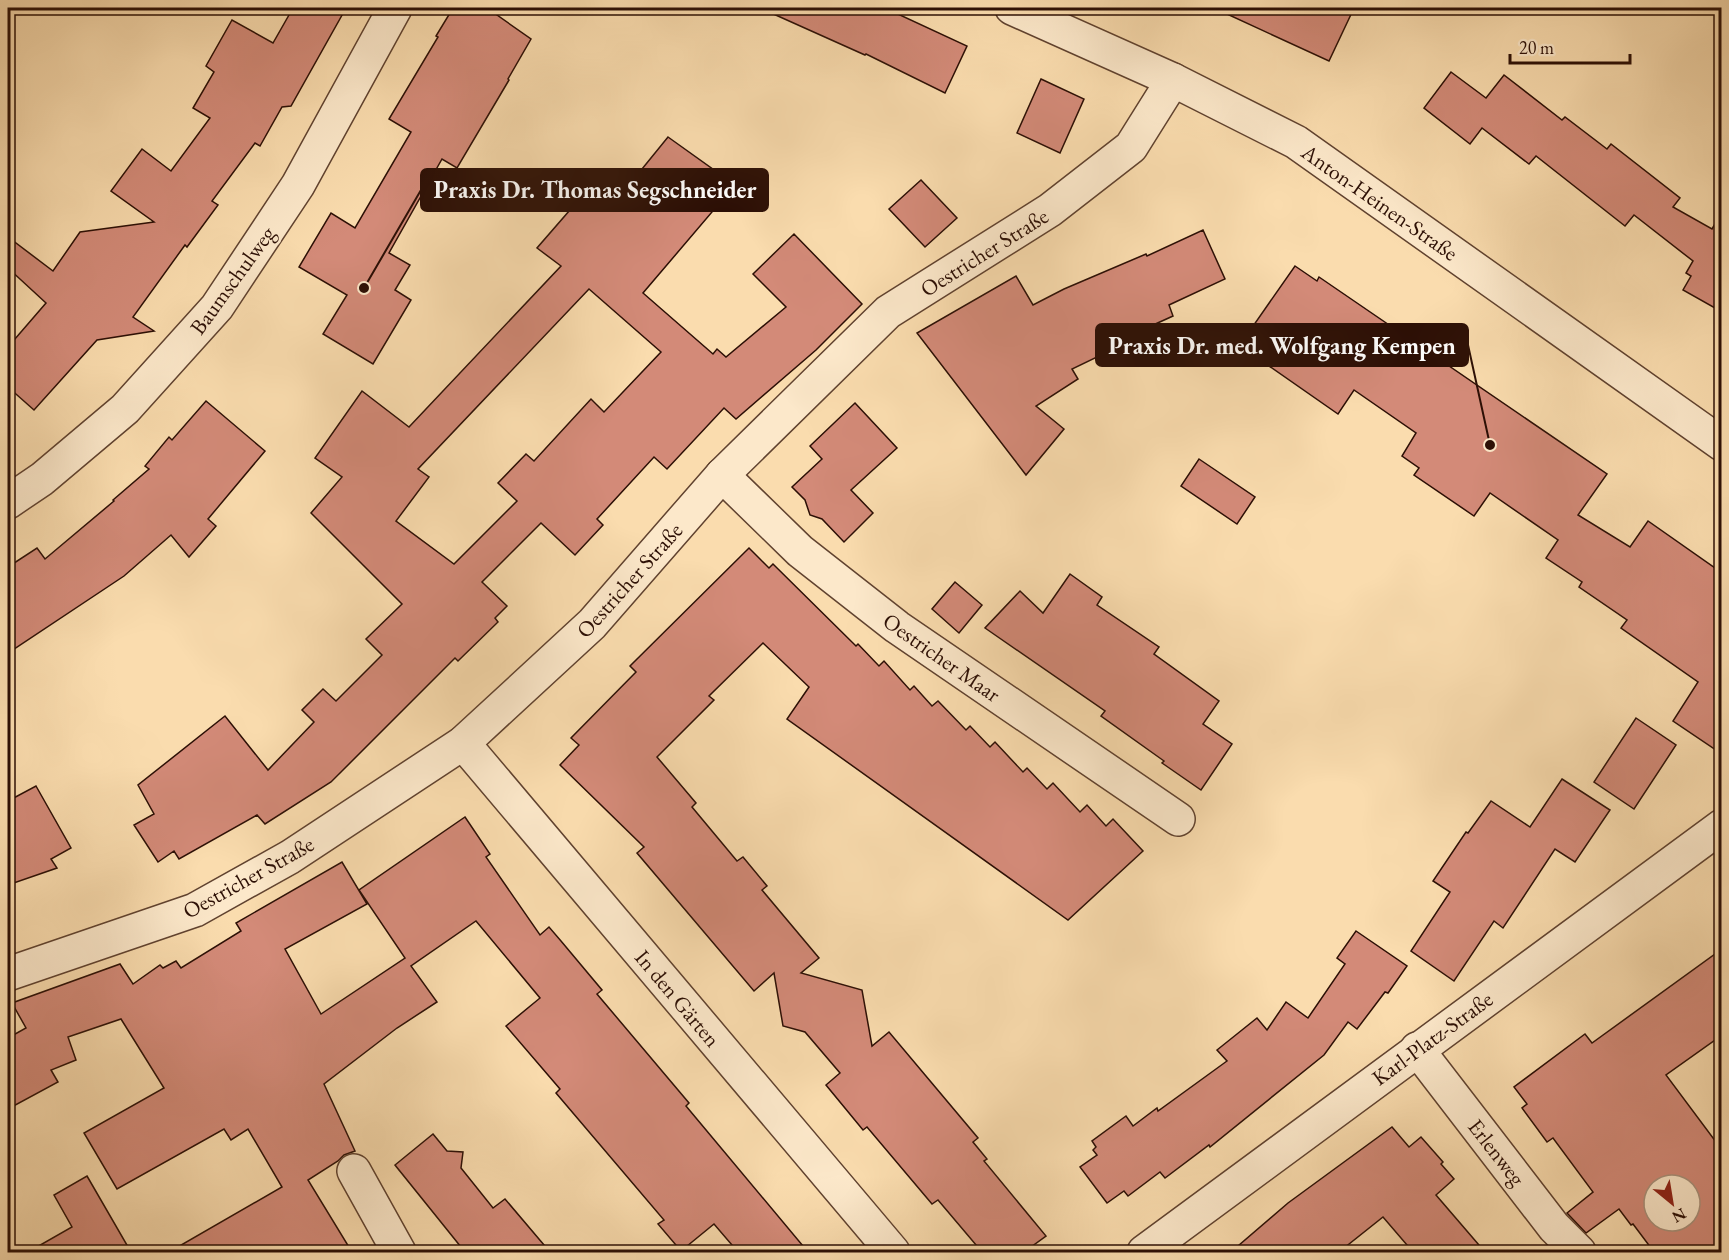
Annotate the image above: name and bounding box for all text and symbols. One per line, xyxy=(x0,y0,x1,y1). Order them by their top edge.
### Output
scale bar xyxy=(1510,27,1630,65)
text: 20 m xyxy=(1519,36,1554,59)
street label: Anton-Heinen-Straße xyxy=(1295,137,1464,268)
callout: Praxis Dr. Thomas Segschneider xyxy=(421,169,768,211)
text: Praxis Dr. Thomas Segschneider xyxy=(434,174,756,206)
street label: Oestricher Straße xyxy=(915,201,1054,303)
street label: Baumschulweg xyxy=(183,220,282,340)
callout: Praxis Dr. med. Wolfgang Kempen xyxy=(1096,324,1468,366)
text: Praxis Dr. med. Wolfgang Kempen xyxy=(1108,330,1456,362)
street label: Oestricher Straße xyxy=(570,516,689,644)
street label: Oestricher Maar xyxy=(877,606,1007,709)
street label: Oestricher Straße xyxy=(178,829,319,925)
street label: In den Gärten xyxy=(628,944,727,1053)
street label: Karl-Platz-Straße xyxy=(1366,984,1499,1092)
street label: Erlenweg xyxy=(1461,1113,1532,1192)
north arrow xyxy=(1642,1173,1702,1233)
text: N xyxy=(1668,1203,1690,1228)

